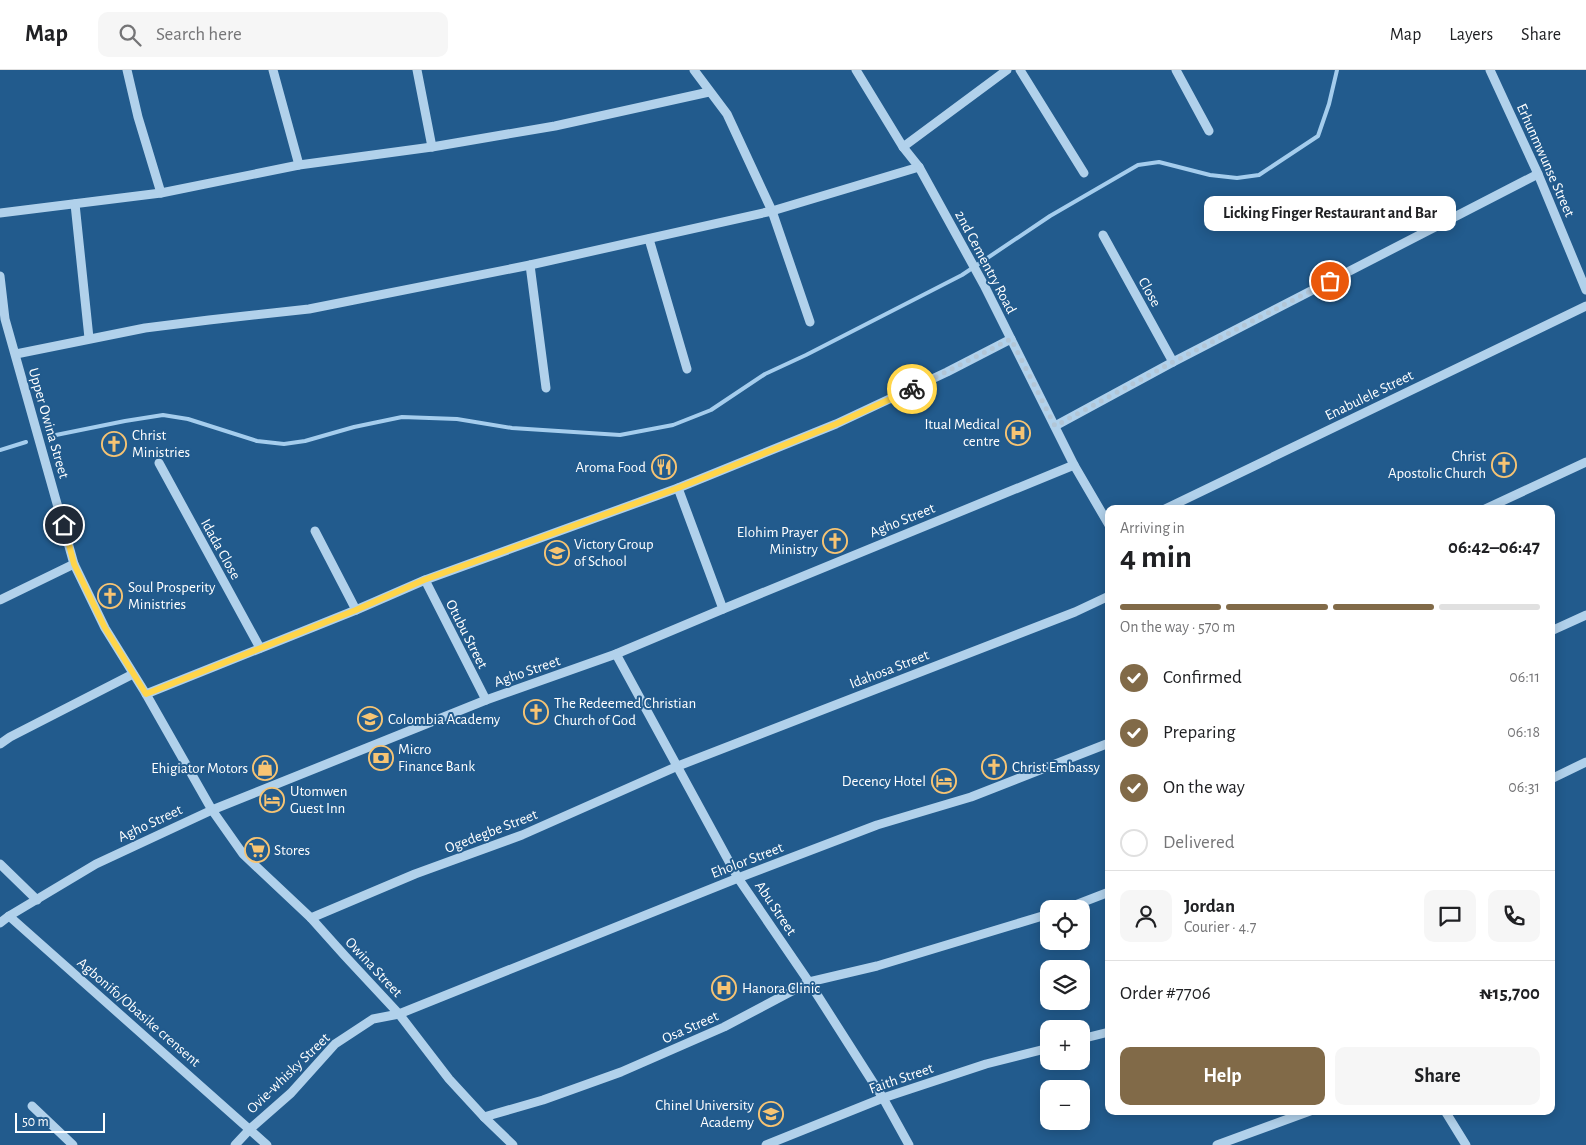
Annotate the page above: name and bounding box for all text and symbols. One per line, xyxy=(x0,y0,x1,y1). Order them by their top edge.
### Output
search box xyxy=(98,12,448,57)
icon: search xyxy=(116,21,144,49)
text: Map xyxy=(25,22,68,46)
text: Search here xyxy=(156,25,242,44)
text: Map xyxy=(1390,26,1421,44)
text: Layers xyxy=(1449,26,1493,44)
text: Share xyxy=(1521,26,1561,44)
street label: Erhunmwunse Street xyxy=(1514,101,1577,219)
callout: Licking Finger Restaurant and Bar xyxy=(1204,196,1456,231)
text: Licking Finger Restaurant and Bar xyxy=(1223,205,1437,221)
street label: 2nd Cementry Road xyxy=(952,208,1019,316)
pin xyxy=(1309,260,1351,302)
icon: bag xyxy=(1316,267,1344,295)
street label: Close xyxy=(1135,275,1164,310)
courier xyxy=(887,364,937,414)
street label: Upper Owina Street xyxy=(26,366,72,480)
street label: Enabulele Street xyxy=(1323,368,1416,423)
icon: bike xyxy=(898,375,926,403)
place label: Itual Medical centre xyxy=(924,417,1000,449)
hospital icon: Itual Medical centre xyxy=(1005,420,1031,446)
place label: Christ Ministries xyxy=(132,428,190,460)
church icon: Christ Ministries xyxy=(101,431,127,457)
place label: Christ Apostolic Church xyxy=(1388,449,1486,481)
church icon: Christ Apostolic Church xyxy=(1491,452,1517,478)
restaurant icon: Aroma Food xyxy=(651,454,677,480)
place label: Aroma Food xyxy=(576,460,646,475)
street label: Agho Street xyxy=(867,501,937,540)
pin xyxy=(43,504,85,546)
icon: home xyxy=(50,511,78,539)
street label: Idada Close xyxy=(198,516,243,582)
text: Arriving in xyxy=(1120,520,1185,536)
place label: Elohim Prayer Ministry xyxy=(737,525,819,557)
church icon: Elohim Prayer Ministry xyxy=(822,528,848,554)
place label: Victory Group of School xyxy=(574,537,654,569)
text: 06:42–06:47 xyxy=(1448,538,1540,557)
school or university icon: Victory Group of School xyxy=(544,540,570,566)
text: 4 min xyxy=(1120,541,1192,573)
place label: Soul Prosperity Ministries xyxy=(128,580,216,612)
church icon: Soul Prosperity Ministries xyxy=(97,583,123,609)
street label: Otubu Street xyxy=(443,597,490,671)
text: On the way · 570 m xyxy=(1120,619,1235,635)
street label: Idahosa Street xyxy=(847,647,931,691)
street label: Agho Street xyxy=(492,653,562,690)
icon: check xyxy=(1120,664,1148,692)
text: Confirmed xyxy=(1163,668,1242,687)
text: 06:11 xyxy=(1509,669,1540,685)
place label: The Redeemed Christian Church of God xyxy=(554,696,696,728)
church icon: The Redeemed Christian Church of God xyxy=(523,699,549,725)
school or university icon: Colombia Academy xyxy=(357,706,383,732)
place label: Colombia Academy xyxy=(388,712,501,727)
icon: check xyxy=(1120,719,1148,747)
text: Preparing xyxy=(1163,723,1236,742)
text: 06:18 xyxy=(1507,724,1540,740)
place label: Micro Finance Bank xyxy=(398,742,475,774)
bank icon: Micro Finance Bank xyxy=(368,745,394,771)
church icon: Christ Embassy xyxy=(981,754,1007,780)
shop icon: Ehigiator Motors xyxy=(252,755,278,781)
place label: Christ Embassy xyxy=(1012,760,1101,775)
place label: Ehigiator Motors xyxy=(151,761,248,776)
hotel icon: Decency Hotel xyxy=(931,768,957,794)
place label: Decency Hotel xyxy=(842,774,926,789)
icon: check xyxy=(1120,774,1148,802)
text: On the way xyxy=(1163,778,1245,797)
text: 06:31 xyxy=(1508,779,1540,795)
place label: Utomwen Guest Inn xyxy=(290,784,347,816)
hotel icon: Utomwen Guest Inn xyxy=(259,787,285,813)
street label: Agho Street xyxy=(116,802,185,845)
street label: Ogedegbe Street xyxy=(443,807,540,856)
text: Delivered xyxy=(1163,833,1235,852)
supermarket icon: Stores xyxy=(244,837,270,863)
street label: Eholor Street xyxy=(709,840,786,881)
place label: Stores xyxy=(274,843,310,858)
street label: Abu Street xyxy=(752,878,799,938)
button: person xyxy=(1120,890,1172,942)
button: chat xyxy=(1424,890,1476,942)
button: phone xyxy=(1488,890,1540,942)
text: Jordan xyxy=(1184,897,1235,916)
map controls xyxy=(1040,900,1090,1130)
button: locate xyxy=(1040,900,1090,950)
text: Courier · 4.7 xyxy=(1184,919,1256,935)
street label: Owina Street xyxy=(342,935,405,1000)
street label: Agbonifo/Obasike crensent xyxy=(74,955,203,1070)
button: layers xyxy=(1040,960,1090,1010)
hospital icon: Hanora Clinic xyxy=(711,975,737,1001)
place label: Hanora Clinic xyxy=(742,981,820,996)
text: Order #7706 xyxy=(1120,984,1211,1003)
text: ₦15,700 xyxy=(1479,984,1540,1003)
street label: Osa Street xyxy=(660,1008,721,1046)
button: + xyxy=(1040,1020,1090,1070)
street label: Ovie-whisky Street xyxy=(244,1030,333,1117)
button: Help xyxy=(1120,1047,1325,1105)
button: Share xyxy=(1335,1047,1540,1105)
street label: Faith Street xyxy=(867,1060,935,1096)
button: − xyxy=(1040,1080,1090,1130)
place label: Chinel University Academy xyxy=(655,1098,755,1130)
school or university icon: Chinel University Academy xyxy=(758,1101,784,1127)
scale bar xyxy=(15,1110,105,1133)
text: 50 m xyxy=(22,1115,49,1129)

